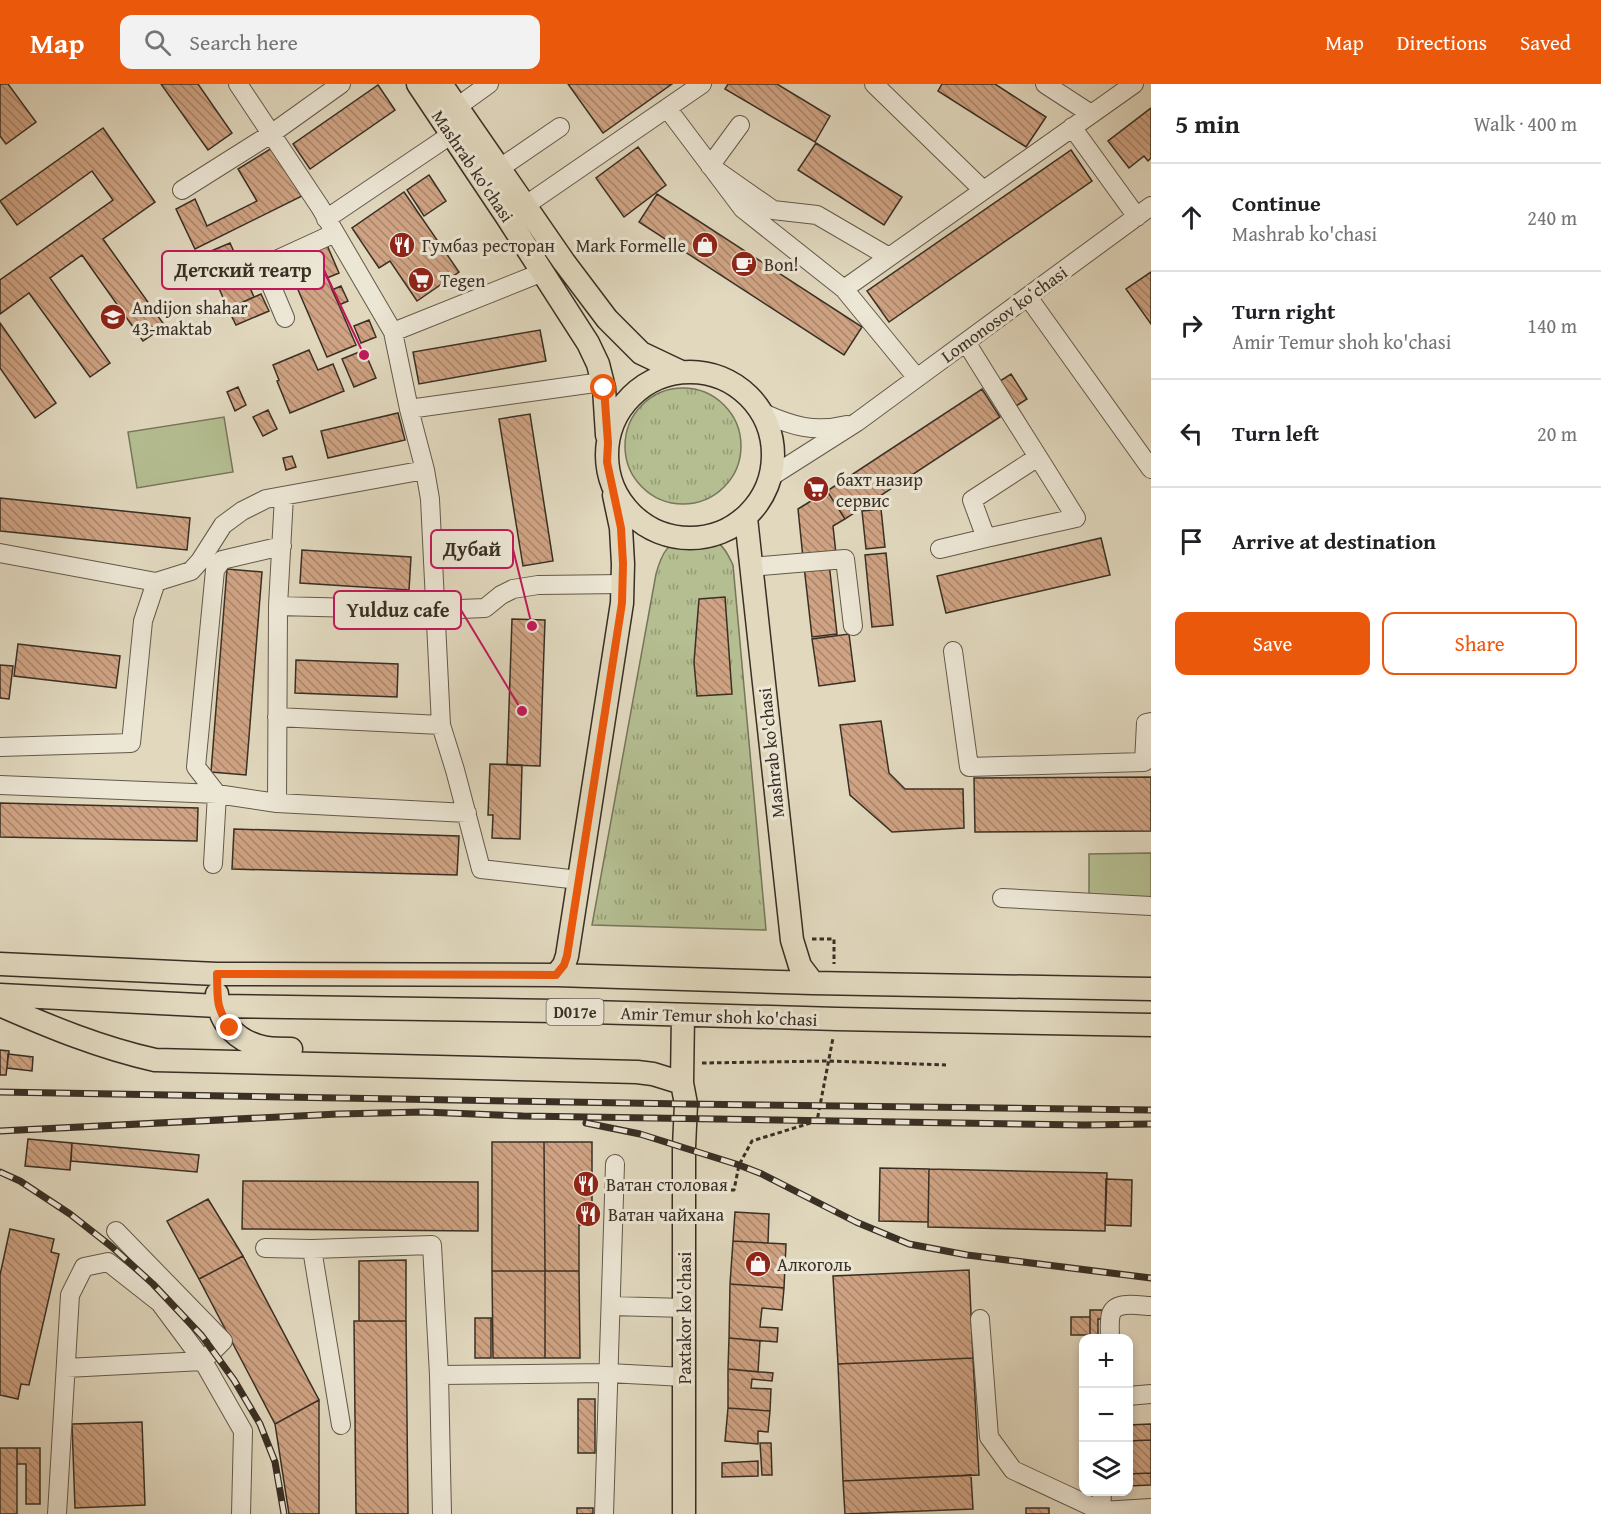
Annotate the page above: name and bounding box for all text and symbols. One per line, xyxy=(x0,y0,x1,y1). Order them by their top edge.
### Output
search box xyxy=(120,15,540,69)
text: Map xyxy=(30,22,84,63)
icon: search xyxy=(141,26,174,59)
text: Search here xyxy=(189,26,298,58)
text: Map xyxy=(1325,27,1364,58)
text: Directions xyxy=(1397,27,1487,58)
text: Saved xyxy=(1520,27,1571,58)
street label: Mashrab ko'chasi xyxy=(425,104,521,228)
text: 5 min xyxy=(1175,104,1240,143)
text: Walk · 400 m xyxy=(1474,109,1577,138)
text: Continue xyxy=(1232,187,1321,219)
icon: ahead xyxy=(1175,201,1208,234)
text: 240 m xyxy=(1527,203,1577,232)
text: Mashrab ko'chasi xyxy=(1232,219,1377,248)
restaurant icon: Гумбаз ресторан xyxy=(387,230,417,260)
shop icon: Mark Formelle xyxy=(690,230,720,260)
place label: Гумбаз ресторан xyxy=(422,232,555,259)
place label: Mark Formelle xyxy=(576,232,686,259)
cafe icon: Bon! xyxy=(729,249,759,279)
callout: Детский театр xyxy=(162,251,324,289)
place label: Bon! xyxy=(764,251,799,278)
text: Детский театр xyxy=(173,255,312,284)
street label: Lomonosov koʻchasi xyxy=(935,259,1073,369)
supermarket icon: Tegen xyxy=(406,265,436,295)
place label: Tegen xyxy=(440,267,485,294)
place label: Andijon shahar 43-maktab xyxy=(132,294,248,342)
text: Turn right xyxy=(1232,295,1335,327)
school or university icon: Andijon shahar 43-maktab xyxy=(98,302,128,332)
icon: right xyxy=(1175,309,1208,342)
text: 140 m xyxy=(1527,311,1577,340)
text: Amir Temur shoh ko'chasi xyxy=(1232,327,1451,356)
route start xyxy=(590,374,616,400)
icon: left xyxy=(1175,417,1208,450)
text: Turn left xyxy=(1232,417,1319,449)
text: 20 m xyxy=(1537,419,1577,448)
place label: бахт назир сервис xyxy=(836,466,923,514)
supermarket icon: бахт назир сервис xyxy=(801,474,831,504)
icon: arrive xyxy=(1175,525,1208,558)
text: Arrive at destination xyxy=(1232,525,1436,557)
callout: Дубай xyxy=(431,530,513,568)
text: Дубай xyxy=(442,534,502,563)
callout: Yulduz cafe xyxy=(334,591,461,629)
text: Yulduz cafe xyxy=(346,595,450,624)
button: Save xyxy=(1175,612,1370,675)
button: Share xyxy=(1382,612,1577,675)
street label: Mashrab ko'chasi xyxy=(751,687,791,819)
road number: D017e xyxy=(546,999,604,1025)
street label: Amir Temur shoh ko'chasi xyxy=(620,999,818,1033)
route end xyxy=(216,1014,242,1040)
restaurant icon: Ватан столовая xyxy=(571,1169,601,1199)
place label: Ватан столовая xyxy=(606,1171,728,1198)
restaurant icon: Ватан чайхана xyxy=(573,1199,603,1229)
place label: Ватан чайхана xyxy=(608,1201,725,1228)
shop icon: Алкоголь xyxy=(743,1249,773,1279)
place label: Алкоголь xyxy=(777,1251,852,1278)
street label: Paxtakor ko'chasi xyxy=(671,1252,698,1384)
map controls xyxy=(1079,1334,1133,1496)
button: + xyxy=(1079,1334,1133,1388)
button: − xyxy=(1079,1388,1133,1442)
button: layers xyxy=(1079,1442,1133,1496)

